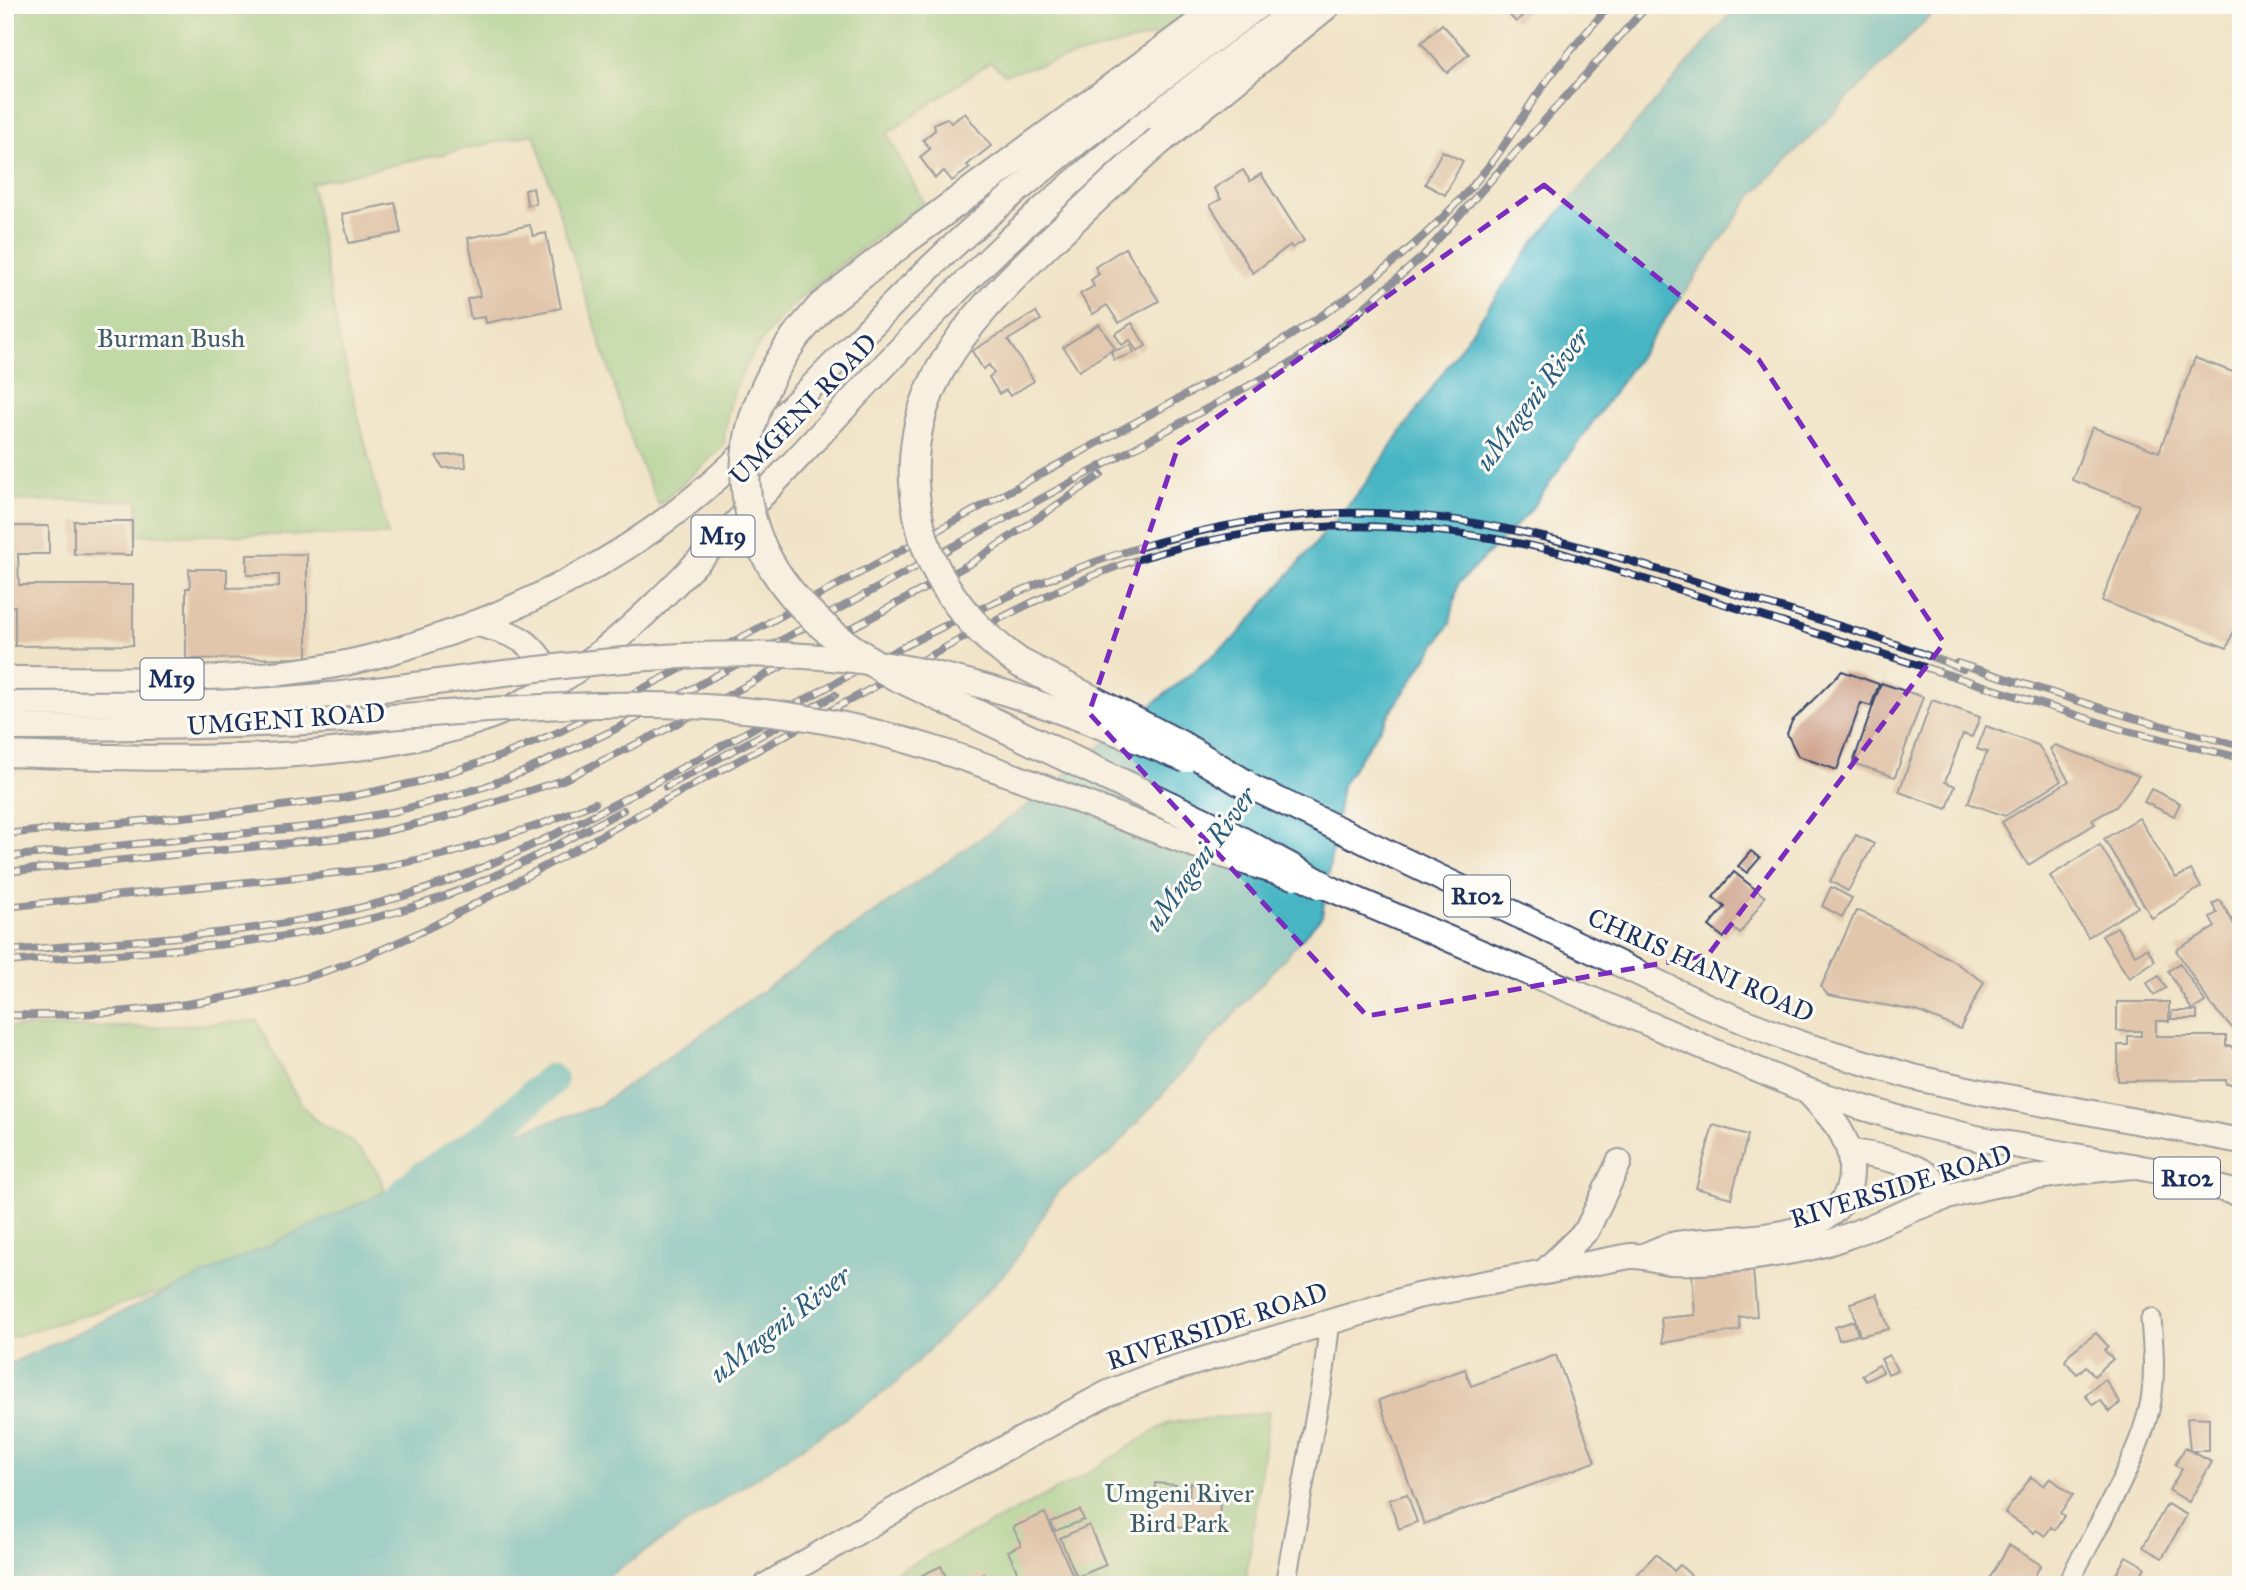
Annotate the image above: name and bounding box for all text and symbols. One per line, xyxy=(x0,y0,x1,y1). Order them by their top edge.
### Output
water label: uMngeni River xyxy=(1467,320,1598,477)
park label: Burman Bush xyxy=(97,322,246,354)
street label: UMGENI ROAD xyxy=(722,326,884,492)
road number: M19 xyxy=(692,516,754,556)
road number: M19 xyxy=(140,658,204,700)
street label: UMGENI ROAD xyxy=(186,696,386,742)
water label: uMngeni River xyxy=(1136,779,1265,938)
road number: R102 xyxy=(1444,876,1510,916)
street label: CHRIS HANI ROAD xyxy=(1583,901,1819,1029)
street label: RIVERSIDE ROAD xyxy=(1786,1137,2016,1235)
road number: R102 xyxy=(2154,1158,2220,1198)
water label: uMngeni River xyxy=(702,1257,859,1390)
street label: RIVERSIDE ROAD xyxy=(1103,1275,1331,1377)
park label: Umgeni River Bird Park xyxy=(1104,1477,1254,1539)

